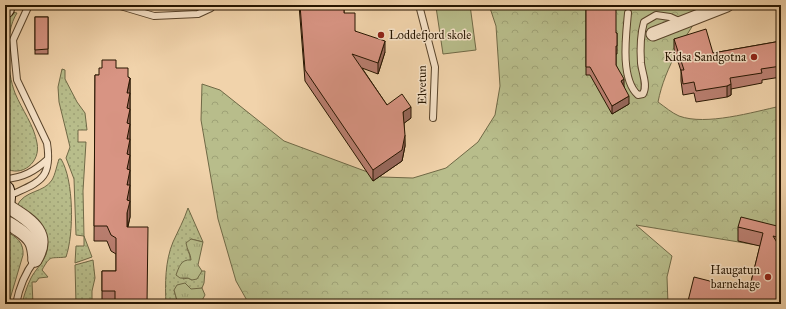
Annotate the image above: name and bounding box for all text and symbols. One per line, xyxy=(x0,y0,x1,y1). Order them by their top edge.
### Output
place label: Loddefjord skole xyxy=(389,28,471,42)
marker: Loddefjord skole xyxy=(376,30,386,40)
place label: Kidsa Sandgotna xyxy=(664,50,747,65)
marker: Kidsa Sandgotna xyxy=(749,52,759,62)
street label: Elvetun xyxy=(415,65,429,105)
place label: Haugatun barnehage xyxy=(710,263,761,292)
marker: Haugatun barnehage xyxy=(763,272,773,282)

